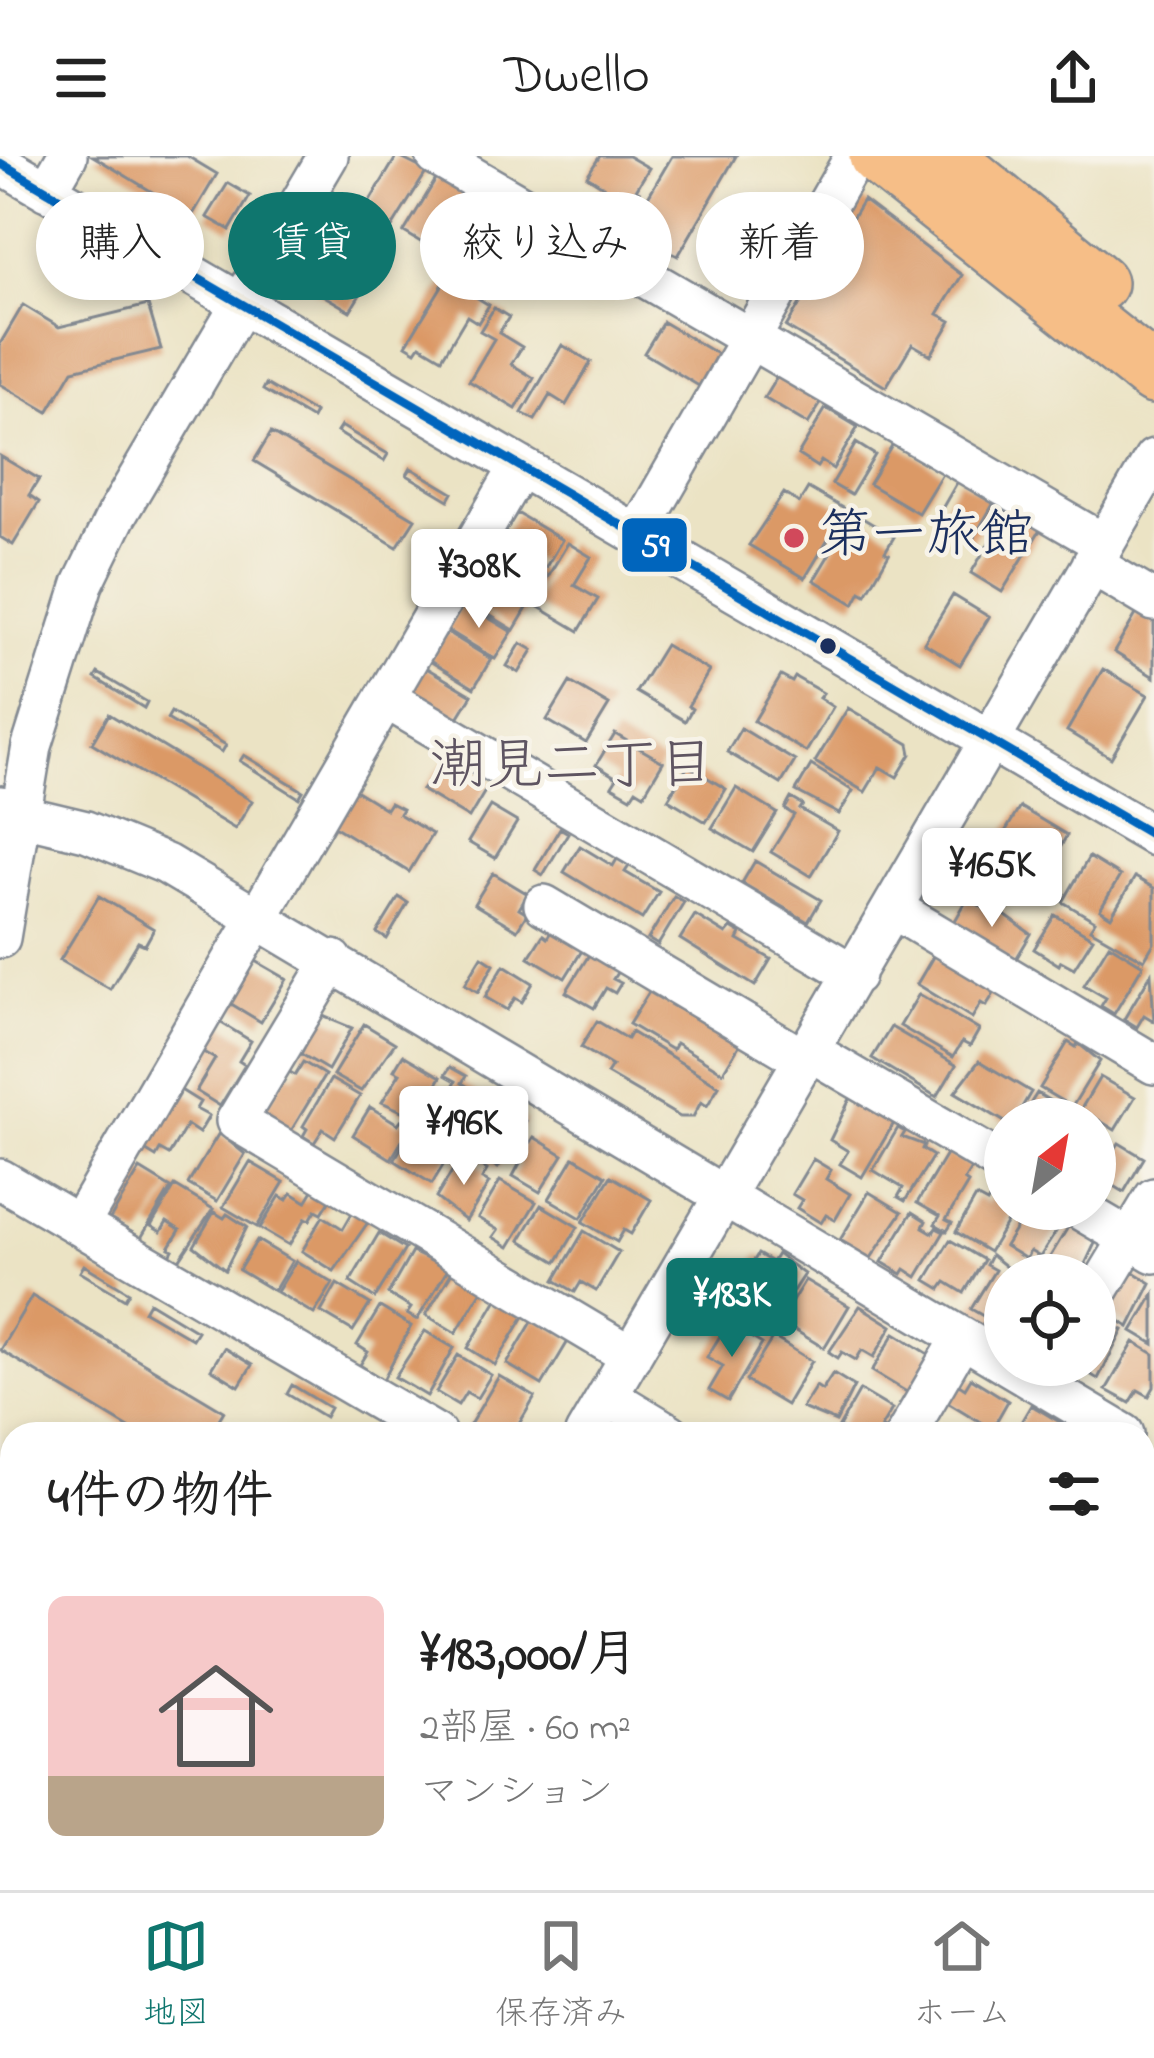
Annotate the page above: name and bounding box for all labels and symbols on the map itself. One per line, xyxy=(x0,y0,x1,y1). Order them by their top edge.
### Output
place label: 第一旅館 xyxy=(818,499,1034,577)
line badge: 59 xyxy=(620,516,689,574)
text: 59 xyxy=(641,524,670,572)
marker: 第一旅館 xyxy=(781,525,807,551)
pin: ¥308K xyxy=(395,529,563,631)
unlabelled marker xyxy=(817,635,839,657)
district label: 潮見二丁目 xyxy=(430,727,715,810)
pin: ¥165K xyxy=(908,828,1076,930)
pin: ¥196K xyxy=(380,1086,548,1188)
north arrow xyxy=(984,1098,1116,1230)
pin: ¥183K xyxy=(648,1258,816,1360)

